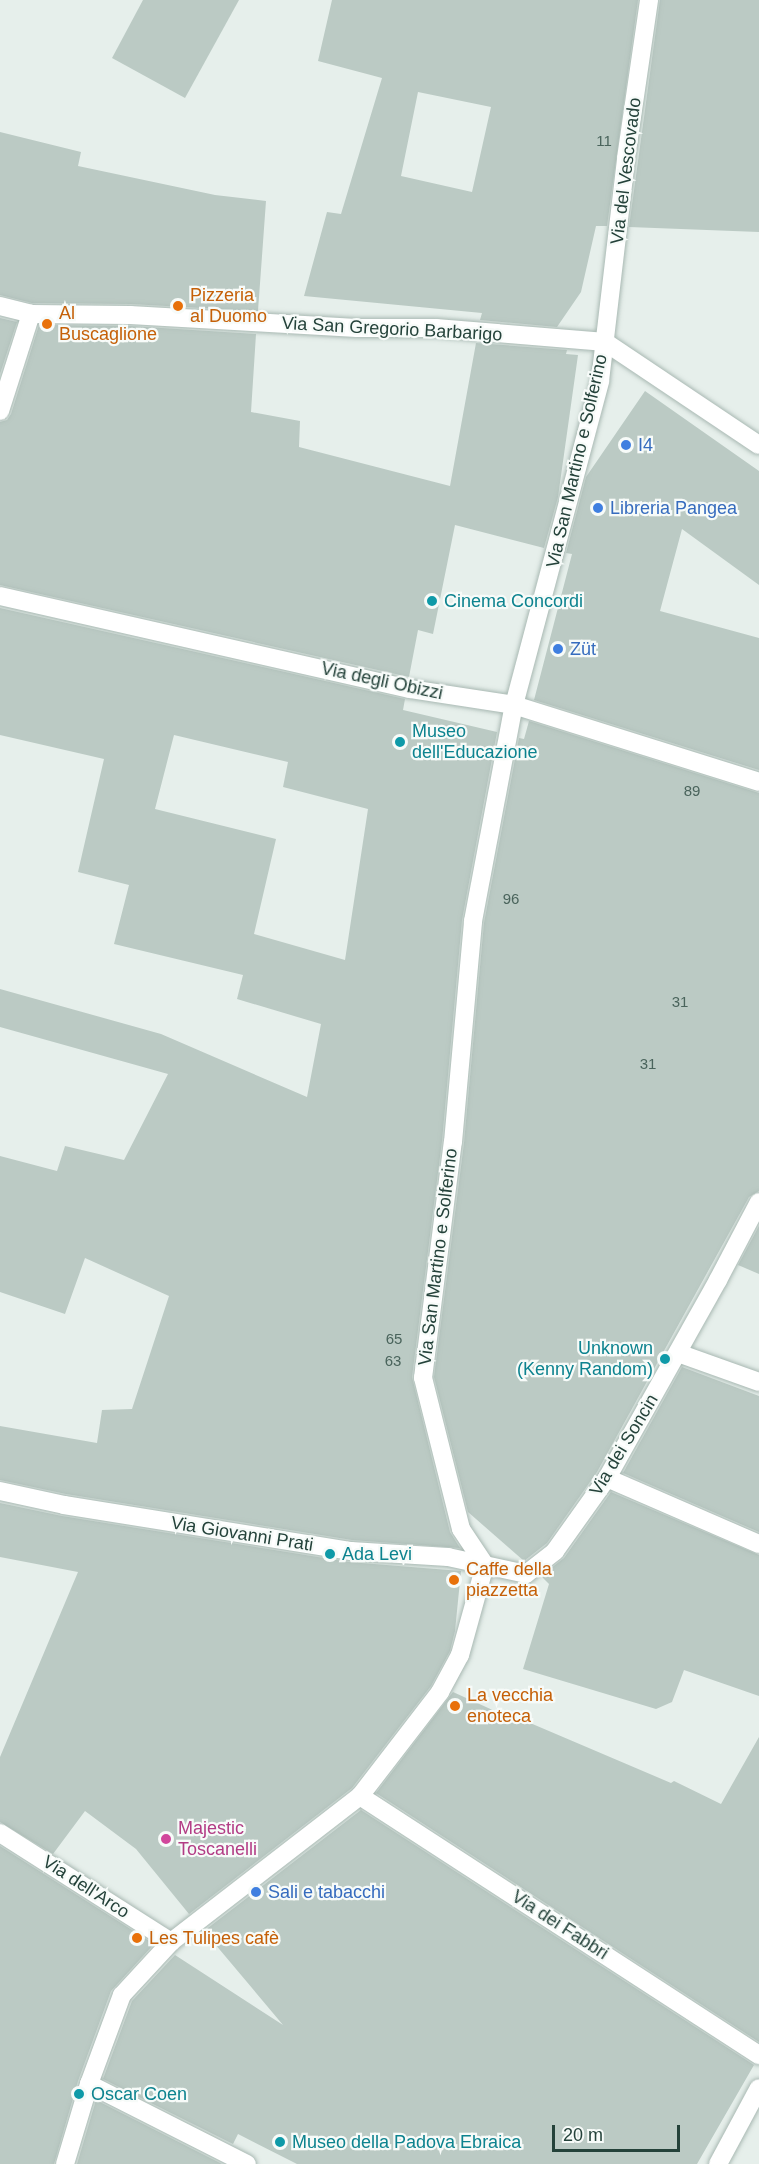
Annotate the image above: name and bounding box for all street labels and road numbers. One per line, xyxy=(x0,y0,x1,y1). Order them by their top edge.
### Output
street label: Via del Vescovado xyxy=(606,96,646,246)
street label: Via San Gregorio Barbarigo xyxy=(281,312,503,346)
street label: Via San Martino e Solferino xyxy=(542,352,612,570)
street label: Via degli Obizzi xyxy=(319,658,445,704)
street label: Via San Martino e Solferino xyxy=(414,1147,462,1367)
street label: Via dei Soncin xyxy=(585,1390,663,1500)
street label: Via Giovanni Prati xyxy=(169,1512,315,1556)
street label: Via dell'Arco xyxy=(39,1851,133,1923)
street label: Via dei Fabbri xyxy=(508,1886,612,1964)

